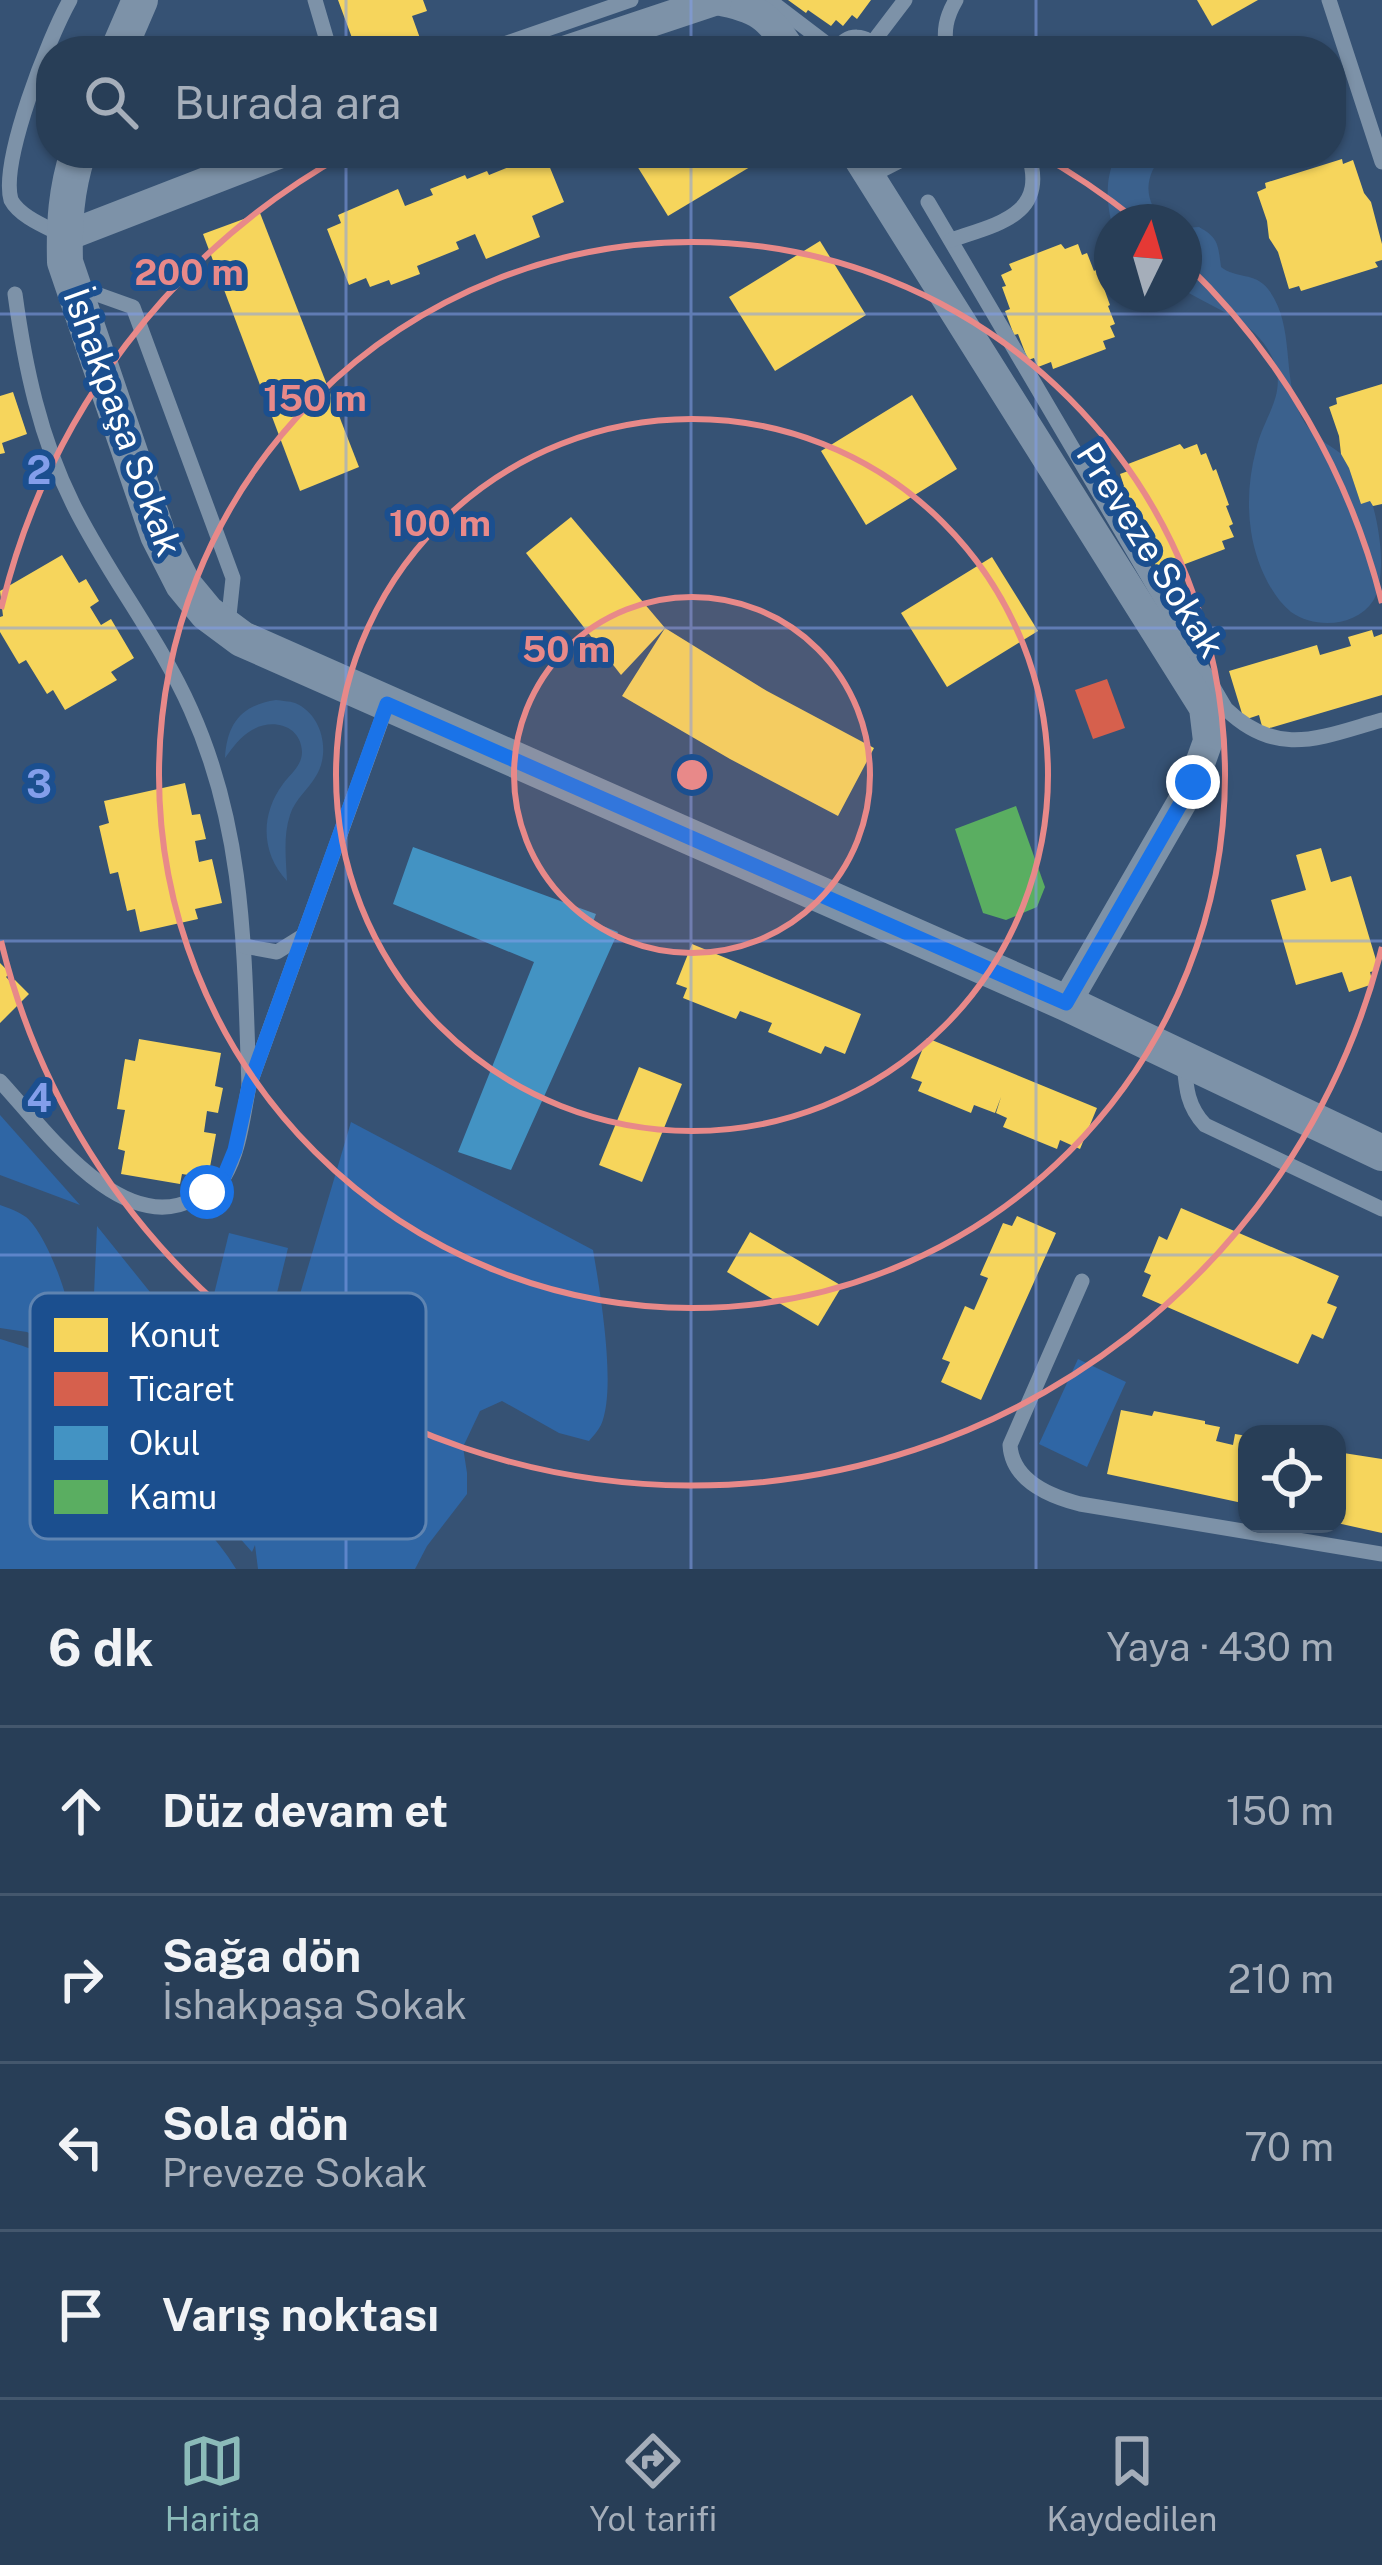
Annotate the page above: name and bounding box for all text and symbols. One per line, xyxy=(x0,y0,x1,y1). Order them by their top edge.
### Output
search box xyxy=(36,36,1346,168)
icon: search xyxy=(78,69,144,135)
text: Burada ara xyxy=(174,76,401,129)
north arrow xyxy=(1094,204,1202,312)
text: 200 m xyxy=(134,251,244,293)
street label: İshakpaşa Sokak xyxy=(55,283,191,561)
text: 150 m xyxy=(263,377,367,419)
street label: Preveze Sokak xyxy=(1068,435,1234,665)
text: 2 xyxy=(27,447,51,493)
text: 100 m xyxy=(389,502,491,544)
text: 50 m xyxy=(522,628,610,670)
centre of rings xyxy=(671,754,713,796)
route end xyxy=(1166,755,1220,809)
text: 3 xyxy=(26,761,52,807)
text: 4 xyxy=(26,1075,52,1121)
route start xyxy=(180,1165,234,1219)
legend xyxy=(30,1293,426,1539)
text: Konut xyxy=(129,1316,220,1354)
text: Ticaret xyxy=(129,1370,235,1408)
text: Okul xyxy=(129,1424,201,1462)
map controls xyxy=(1238,1425,1346,1533)
button: locate xyxy=(1238,1425,1346,1533)
text: Kamu xyxy=(129,1478,217,1516)
text: 6 dk xyxy=(48,1618,154,1677)
text: Yaya · 430 m xyxy=(1106,1624,1334,1670)
icon: ahead xyxy=(48,1778,114,1844)
text: Düz devam et xyxy=(162,1784,448,1837)
text: 150 m xyxy=(1226,1788,1334,1834)
text: Sağa dön xyxy=(162,1929,361,1982)
icon: right xyxy=(48,1946,114,2012)
text: 210 m xyxy=(1228,1956,1334,2002)
text: İshakpaşa Sokak xyxy=(162,1982,467,2028)
text: Sola dön xyxy=(162,2097,349,2150)
icon: left xyxy=(48,2114,114,2180)
text: 70 m xyxy=(1244,2124,1334,2170)
text: Preveze Sokak xyxy=(162,2150,427,2196)
icon: arrive xyxy=(48,2282,114,2348)
text: Varış noktası xyxy=(162,2288,439,2341)
tab: Harita xyxy=(165,2428,260,2538)
tab: Yol tarifi xyxy=(590,2428,717,2538)
tab: Kaydedilen xyxy=(1047,2428,1217,2538)

